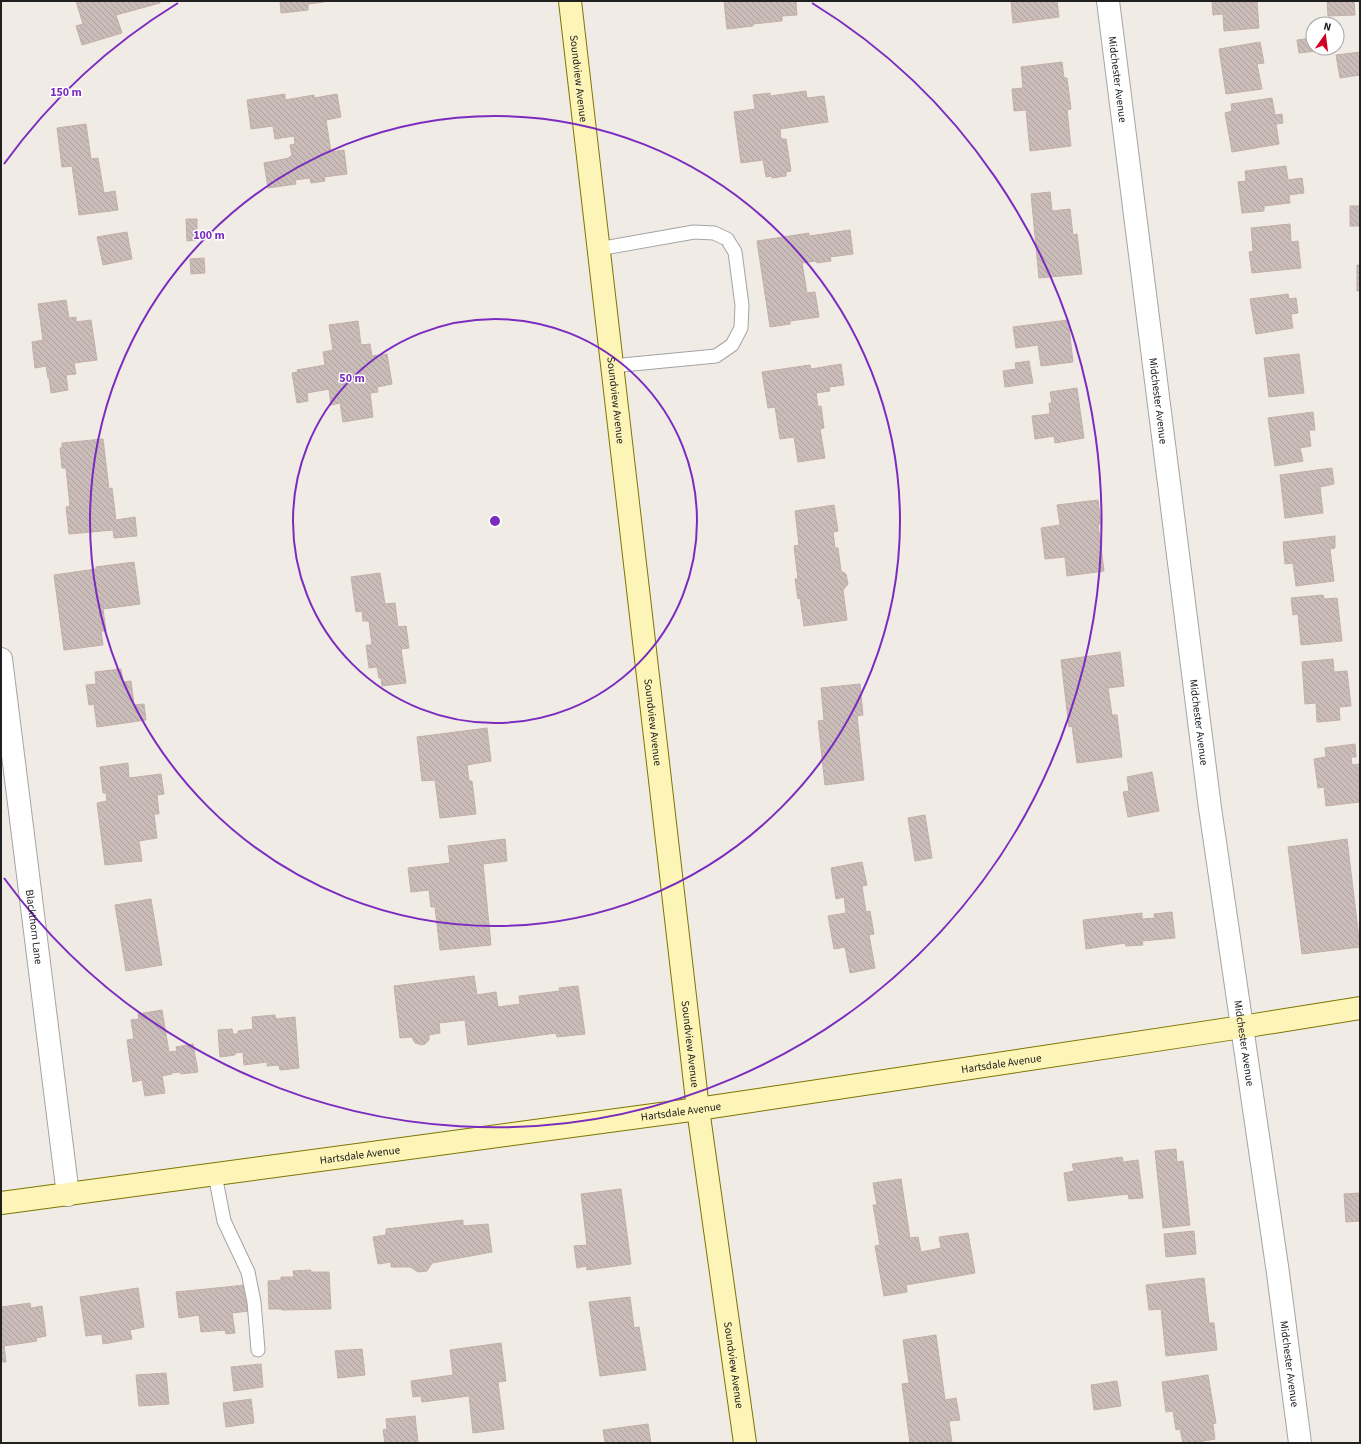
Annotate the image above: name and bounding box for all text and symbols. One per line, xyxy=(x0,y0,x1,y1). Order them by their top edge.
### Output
north arrow xyxy=(1305,16,1345,56)
text: N xyxy=(1322,19,1333,35)
street label: Soundview Avenue xyxy=(566,34,591,123)
street label: Midchester Avenue xyxy=(1105,35,1131,124)
text: 150 m xyxy=(50,84,82,101)
text: 100 m xyxy=(193,227,225,244)
street label: Soundview Avenue xyxy=(604,356,629,445)
street label: Midchester Avenue xyxy=(1146,357,1171,445)
text: 50 m xyxy=(339,370,365,387)
centre of rings xyxy=(488,514,502,528)
street label: Soundview Avenue xyxy=(641,678,666,767)
street label: Midchester Avenue xyxy=(1186,678,1212,767)
street label: Blackthorn Lane xyxy=(22,889,47,966)
street label: Midchester Avenue xyxy=(1231,999,1258,1088)
street label: Soundview Avenue xyxy=(678,1000,703,1089)
street label: Hartsdale Avenue xyxy=(960,1050,1043,1077)
street label: Hartsdale Avenue xyxy=(640,1098,723,1124)
street label: Hartsdale Avenue xyxy=(319,1142,401,1167)
street label: Midchester Avenue xyxy=(1277,1320,1303,1408)
street label: Soundview Avenue xyxy=(721,1321,748,1410)

